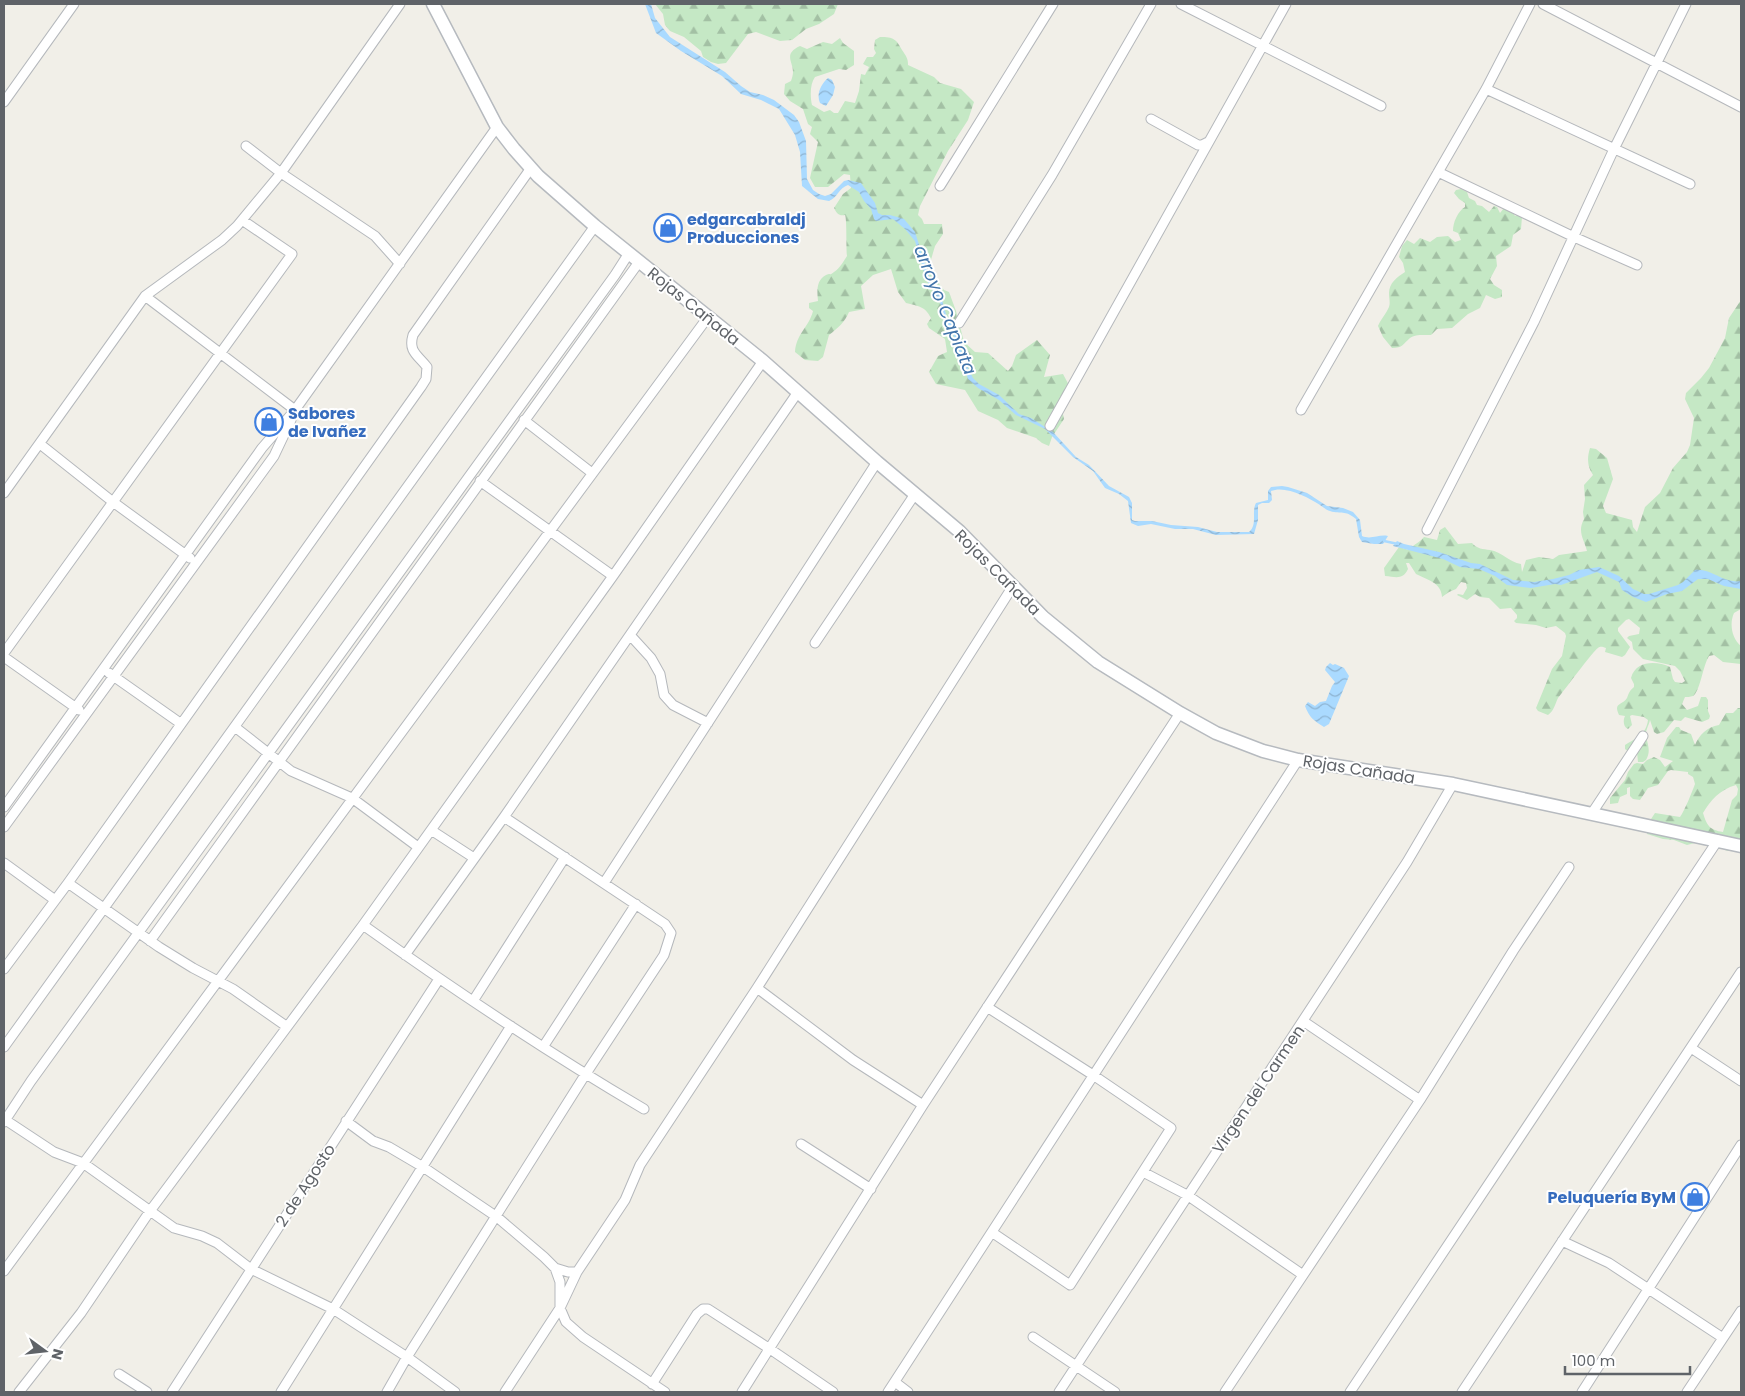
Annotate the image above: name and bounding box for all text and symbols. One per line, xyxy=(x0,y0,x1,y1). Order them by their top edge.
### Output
place label: edgarcabraldj Producciones xyxy=(687,208,806,249)
shop icon: edgarcabraldj Producciones xyxy=(653,213,683,243)
water label: arroyo Capiata xyxy=(908,241,983,378)
street label: Rojas Cañada xyxy=(642,262,745,351)
place label: Sabores de Ivañez xyxy=(288,402,366,443)
shop icon: Sabores de Ivañez xyxy=(254,407,284,437)
street label: Rojas Cañada xyxy=(949,524,1046,621)
street label: Rojas Cañada xyxy=(1301,749,1417,790)
street label: Virgen del Carmen xyxy=(1207,1020,1310,1158)
street label: 2 de Agosto xyxy=(270,1139,341,1231)
shop icon: Peluquería ByM xyxy=(1680,1182,1710,1212)
place label: Peluquería ByM xyxy=(1548,1186,1676,1209)
north arrow xyxy=(20,1326,70,1376)
scale bar xyxy=(1565,1344,1690,1376)
text: N xyxy=(47,1347,69,1362)
text: 100 m xyxy=(1572,1350,1615,1371)

